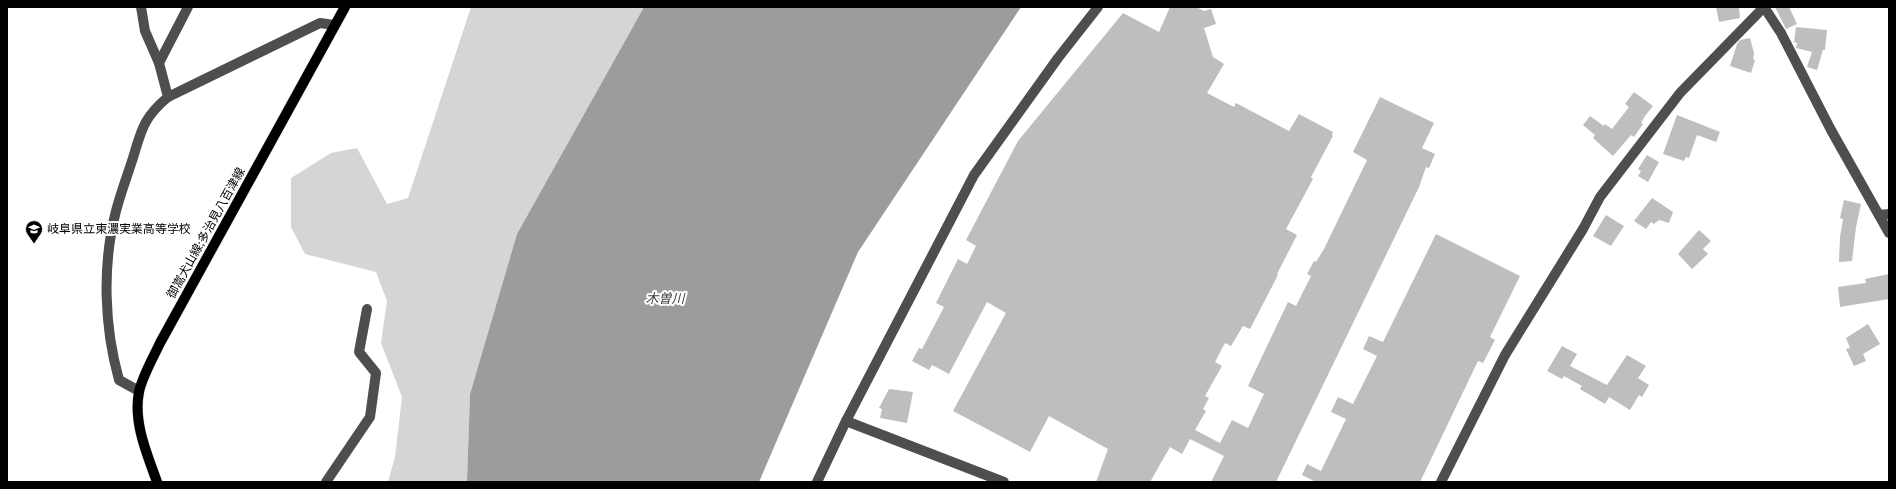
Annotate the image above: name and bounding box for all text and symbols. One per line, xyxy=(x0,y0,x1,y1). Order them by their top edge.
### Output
street label: 御嵩犬山線;多治見八百津線 xyxy=(163,165,248,301)
school or university icon: 岐阜県立東濃実業高等学校 xyxy=(24,219,44,244)
place label: 岐阜県立東濃実業高等学校 xyxy=(47,221,191,236)
water label: 木曽川 xyxy=(645,290,686,306)

